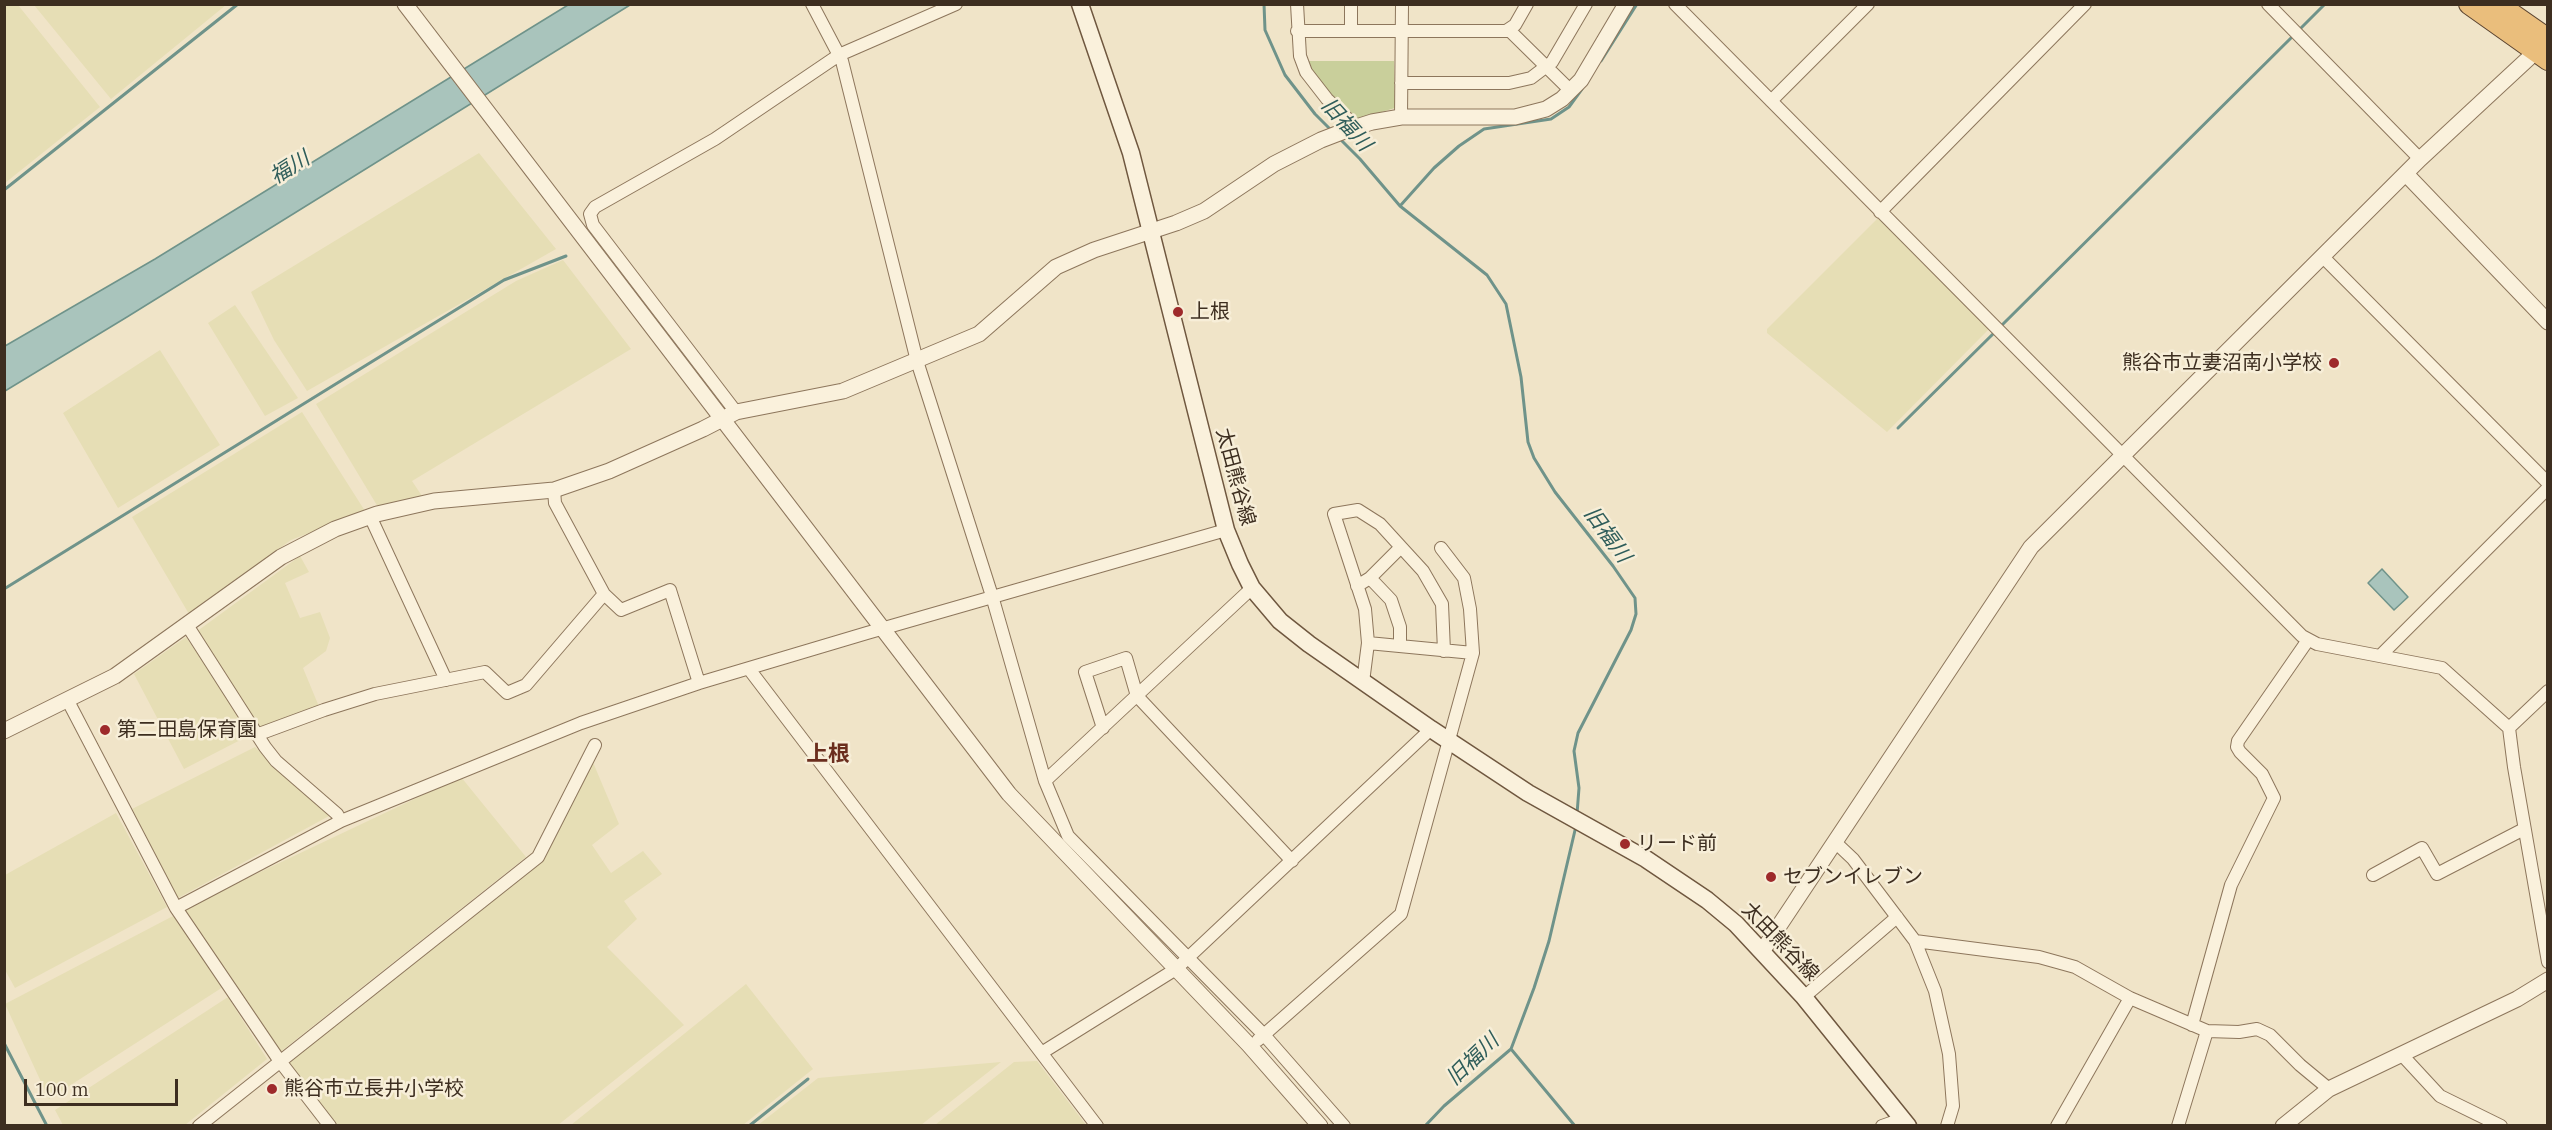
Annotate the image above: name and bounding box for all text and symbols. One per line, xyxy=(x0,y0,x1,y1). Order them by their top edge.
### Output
water label: 旧福川 xyxy=(1316,93,1376,157)
water label: 福川 xyxy=(266,146,314,190)
place label: 上根 xyxy=(1190,300,1230,324)
marker: 上根 xyxy=(1171,305,1185,319)
place label: 熊谷市立妻沼南小学校 xyxy=(2122,351,2322,375)
marker: 熊谷市立妻沼南小学校 xyxy=(2327,356,2341,370)
street label: 太田熊谷線 xyxy=(1210,426,1260,528)
water label: 旧福川 xyxy=(1578,502,1636,568)
place label: 第二田島保育園 xyxy=(117,718,257,742)
marker: 第二田島保育園 xyxy=(98,723,112,737)
district label: 上根 xyxy=(806,742,850,768)
place label: リード前 xyxy=(1637,832,1717,856)
marker: リード前 xyxy=(1618,837,1632,851)
place label: セブンイレブン xyxy=(1783,865,1923,889)
marker: セブンイレブン xyxy=(1764,870,1778,884)
street label: 太田熊谷線 xyxy=(1737,898,1823,986)
water label: 旧福川 xyxy=(1442,1029,1504,1091)
scale bar xyxy=(27,1067,182,1105)
place label: 熊谷市立長井小学校 xyxy=(284,1077,464,1101)
text: 100 m xyxy=(35,1078,89,1101)
marker: 熊谷市立長井小学校 xyxy=(265,1082,279,1096)

